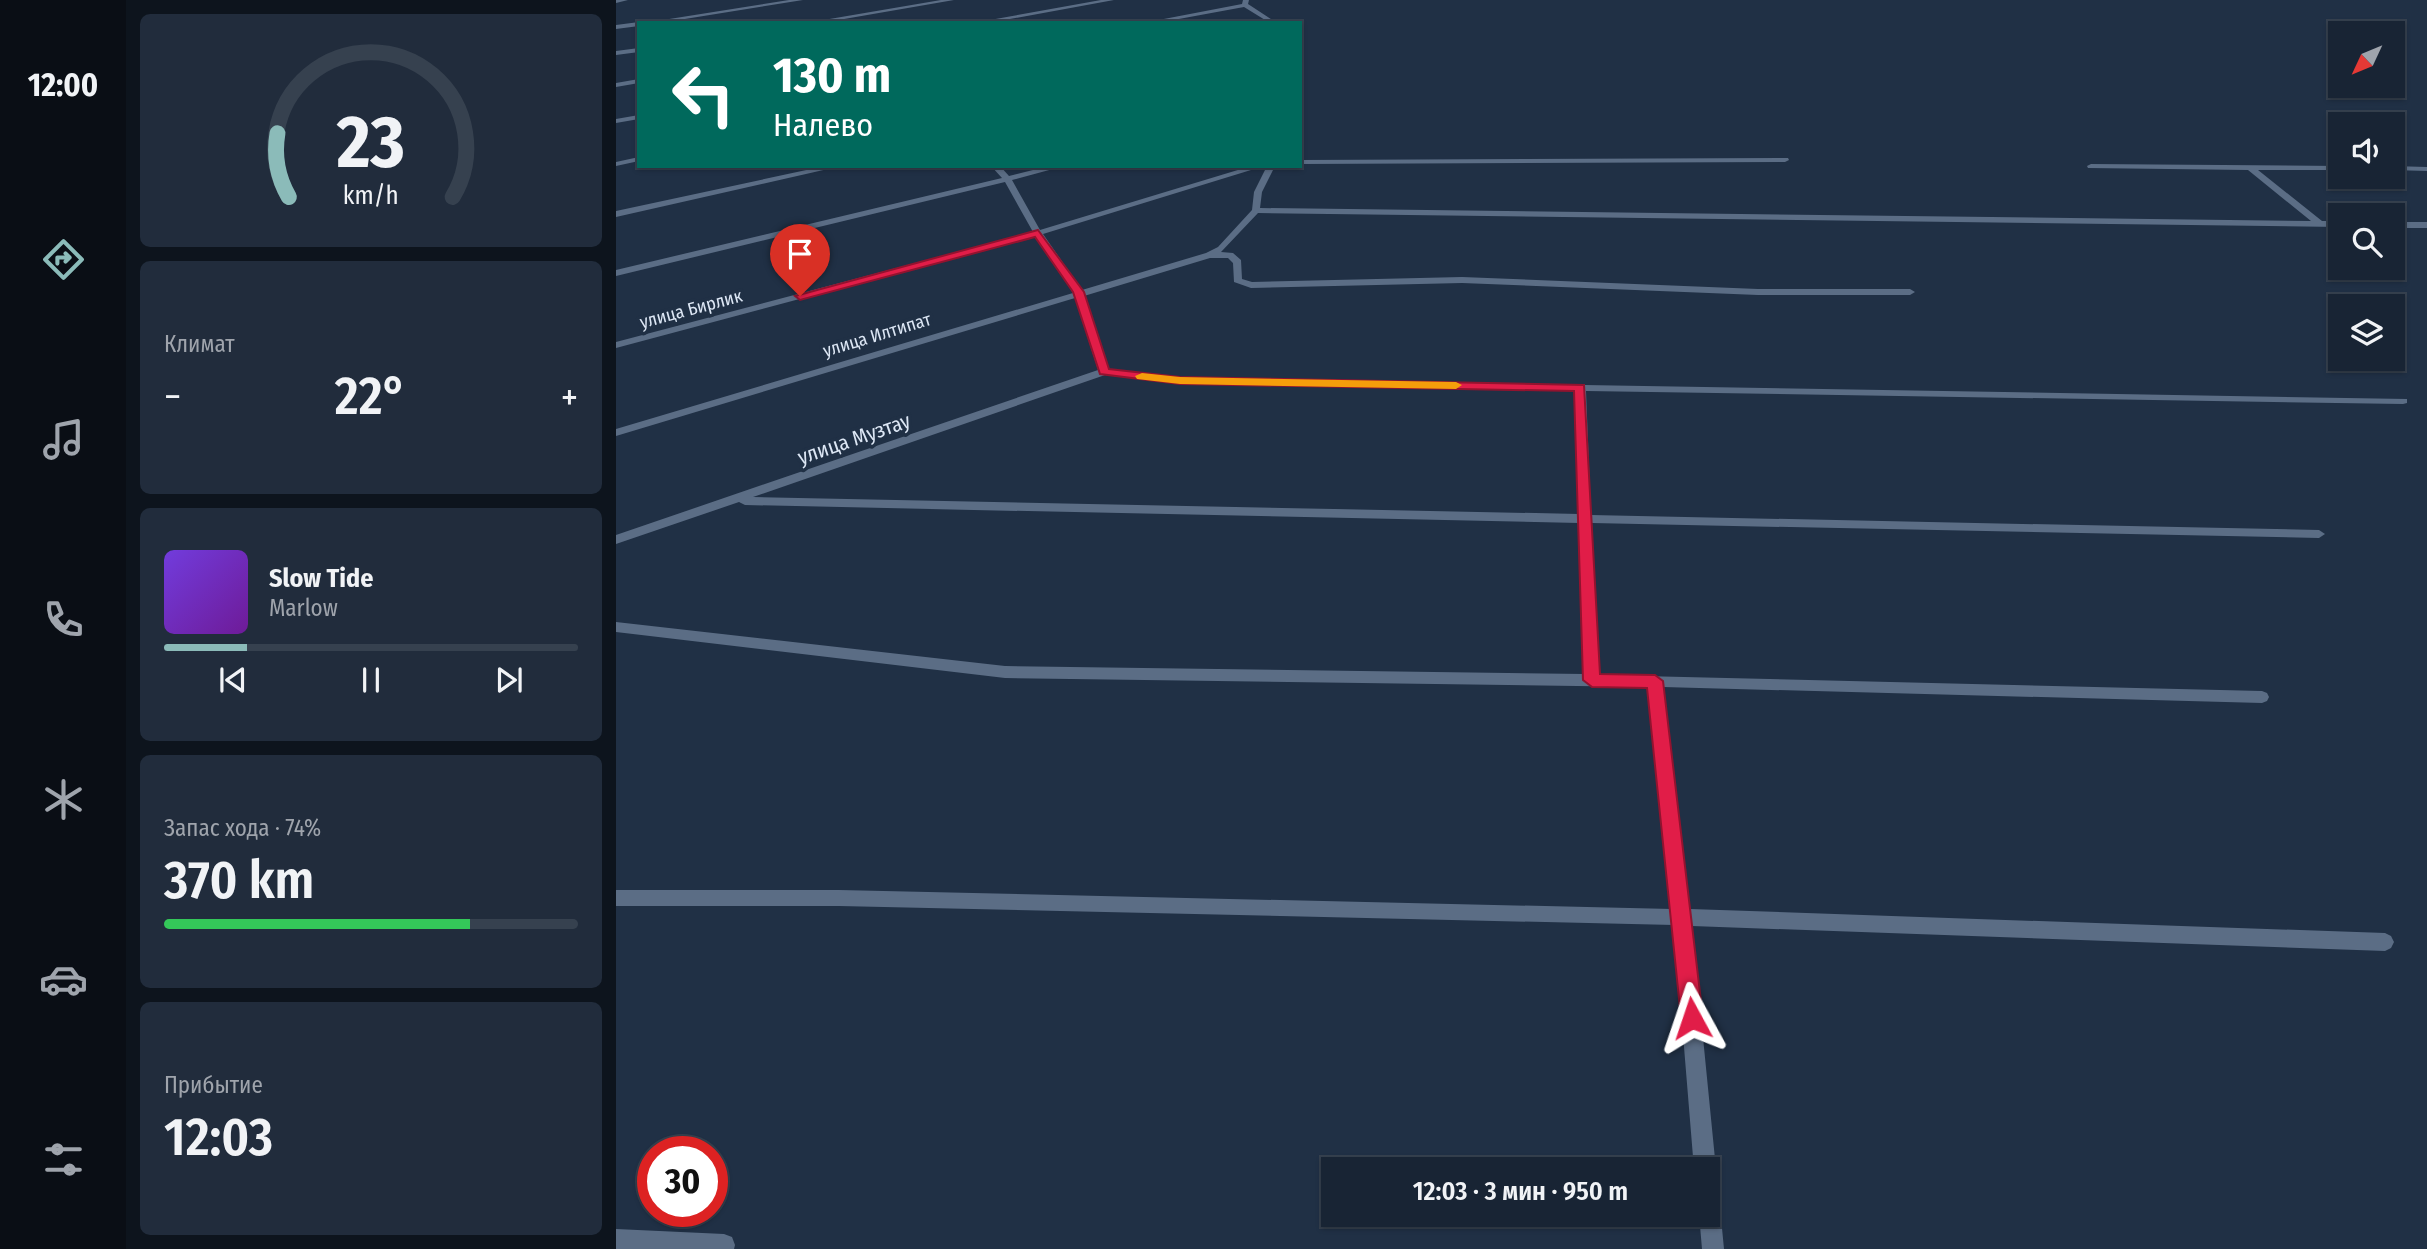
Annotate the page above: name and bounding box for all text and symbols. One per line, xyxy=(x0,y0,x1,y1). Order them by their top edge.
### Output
north arrow xyxy=(2328,21,2404,98)
map controls xyxy=(2328,21,2405,371)
text: 130 m xyxy=(773,46,891,105)
icon: left xyxy=(658,49,749,140)
text: 12:00 xyxy=(28,66,98,104)
text: 23 xyxy=(336,99,405,186)
text: Налево xyxy=(773,106,873,144)
button: sound xyxy=(2328,112,2405,189)
text: km/h xyxy=(343,180,399,210)
button: search xyxy=(2328,203,2405,280)
pin xyxy=(770,224,830,296)
icon: directions xyxy=(39,235,88,284)
icon: arrive xyxy=(781,235,819,273)
street label: улица Бирлик xyxy=(637,285,745,333)
button: layers xyxy=(2328,294,2405,371)
street label: улица Илтипат xyxy=(820,308,934,362)
text: Климат xyxy=(164,330,235,358)
text: 22° xyxy=(335,365,407,428)
text: − xyxy=(164,374,181,420)
text: + xyxy=(561,374,578,420)
street label: улица Музтау xyxy=(794,407,914,470)
icon: music xyxy=(39,415,88,464)
text: Slow Tide xyxy=(269,563,373,594)
text: Marlow xyxy=(269,594,338,622)
icon: phone xyxy=(39,595,88,644)
icon: previous xyxy=(214,661,252,699)
icon: pause xyxy=(352,661,390,699)
icon: next xyxy=(490,661,528,699)
icon: climate xyxy=(39,775,88,824)
text: Запас хода · 74% xyxy=(164,814,321,842)
text: 370 km xyxy=(164,849,314,912)
icon: car xyxy=(39,955,88,1004)
position arrow xyxy=(1655,981,1729,1055)
text: Прибытие xyxy=(164,1071,263,1099)
text: 12:03 xyxy=(164,1106,273,1169)
icon: filters xyxy=(39,1135,88,1184)
speed limit sign: 30 xyxy=(637,1136,728,1227)
text: 12:03 · 3 мин · 950 m xyxy=(1413,1176,1628,1207)

